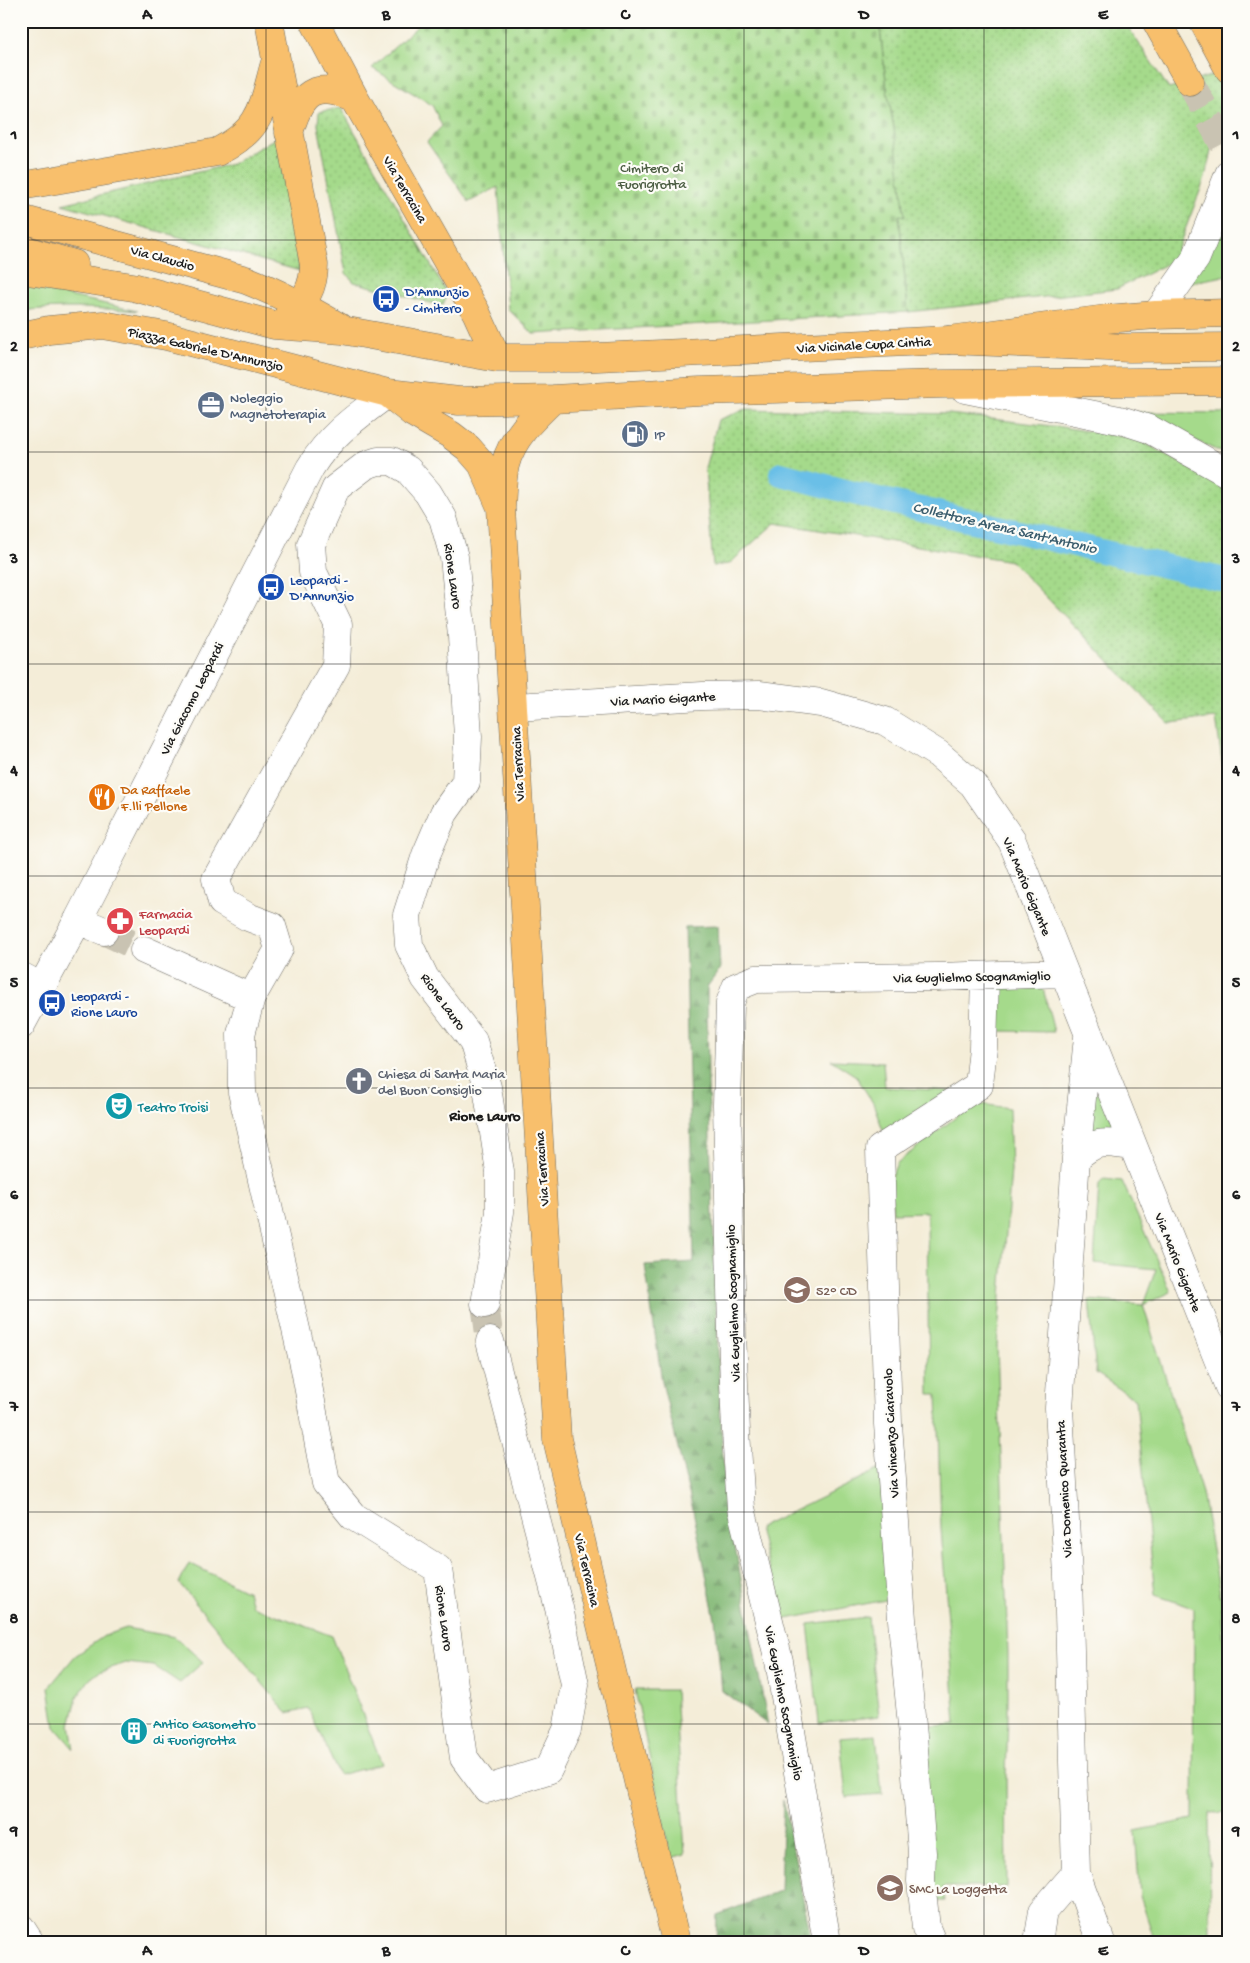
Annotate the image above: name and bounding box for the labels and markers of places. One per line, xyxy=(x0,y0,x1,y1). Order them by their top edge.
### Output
bus stop icon: D'Annunzio - Cimitero xyxy=(371,284,401,314)
place label: D'Annunzio - Cimitero xyxy=(404,285,469,318)
office icon: Noleggio Magnetoterapia xyxy=(196,390,226,420)
place label: Noleggio Magnetoterapia xyxy=(230,391,327,424)
fuel station icon: IP xyxy=(620,419,650,449)
place label: IP xyxy=(654,428,665,445)
bus stop icon: Leopardi - D'Annunzio xyxy=(256,572,286,602)
place label: Leopardi - D'Annunzio xyxy=(289,573,354,606)
restaurant icon: Da Raffaele F.lli Pellone xyxy=(87,782,117,812)
place label: Da Raffaele F.lli Pellone xyxy=(120,783,191,816)
pharmacy icon: Farmacia Leopardi xyxy=(105,906,135,936)
place label: Farmacia Leopardi xyxy=(138,907,193,940)
bus stop icon: Leopardi - Rione Lauro xyxy=(37,988,67,1018)
place label: Leopardi - Rione Lauro xyxy=(71,989,138,1022)
church icon: Chiesa di Santa Maria del Buon Consiglio xyxy=(344,1066,374,1096)
place label: Chiesa di Santa Maria del Buon Consiglio xyxy=(378,1067,506,1100)
theatre icon: Teatro Troisi xyxy=(104,1091,134,1121)
place label: Teatro Troisi xyxy=(137,1100,208,1117)
school or university icon: 52° CD xyxy=(782,1275,812,1305)
place label: 52° CD xyxy=(816,1284,857,1301)
building icon: Antico Gasometro di Fuorigrotta xyxy=(119,1716,149,1746)
place label: Antico Gasometro di Fuorigrotta xyxy=(153,1717,256,1750)
school or university icon: SMC La Loggetta xyxy=(875,1873,905,1903)
place label: SMC La Loggetta xyxy=(909,1882,1008,1899)

